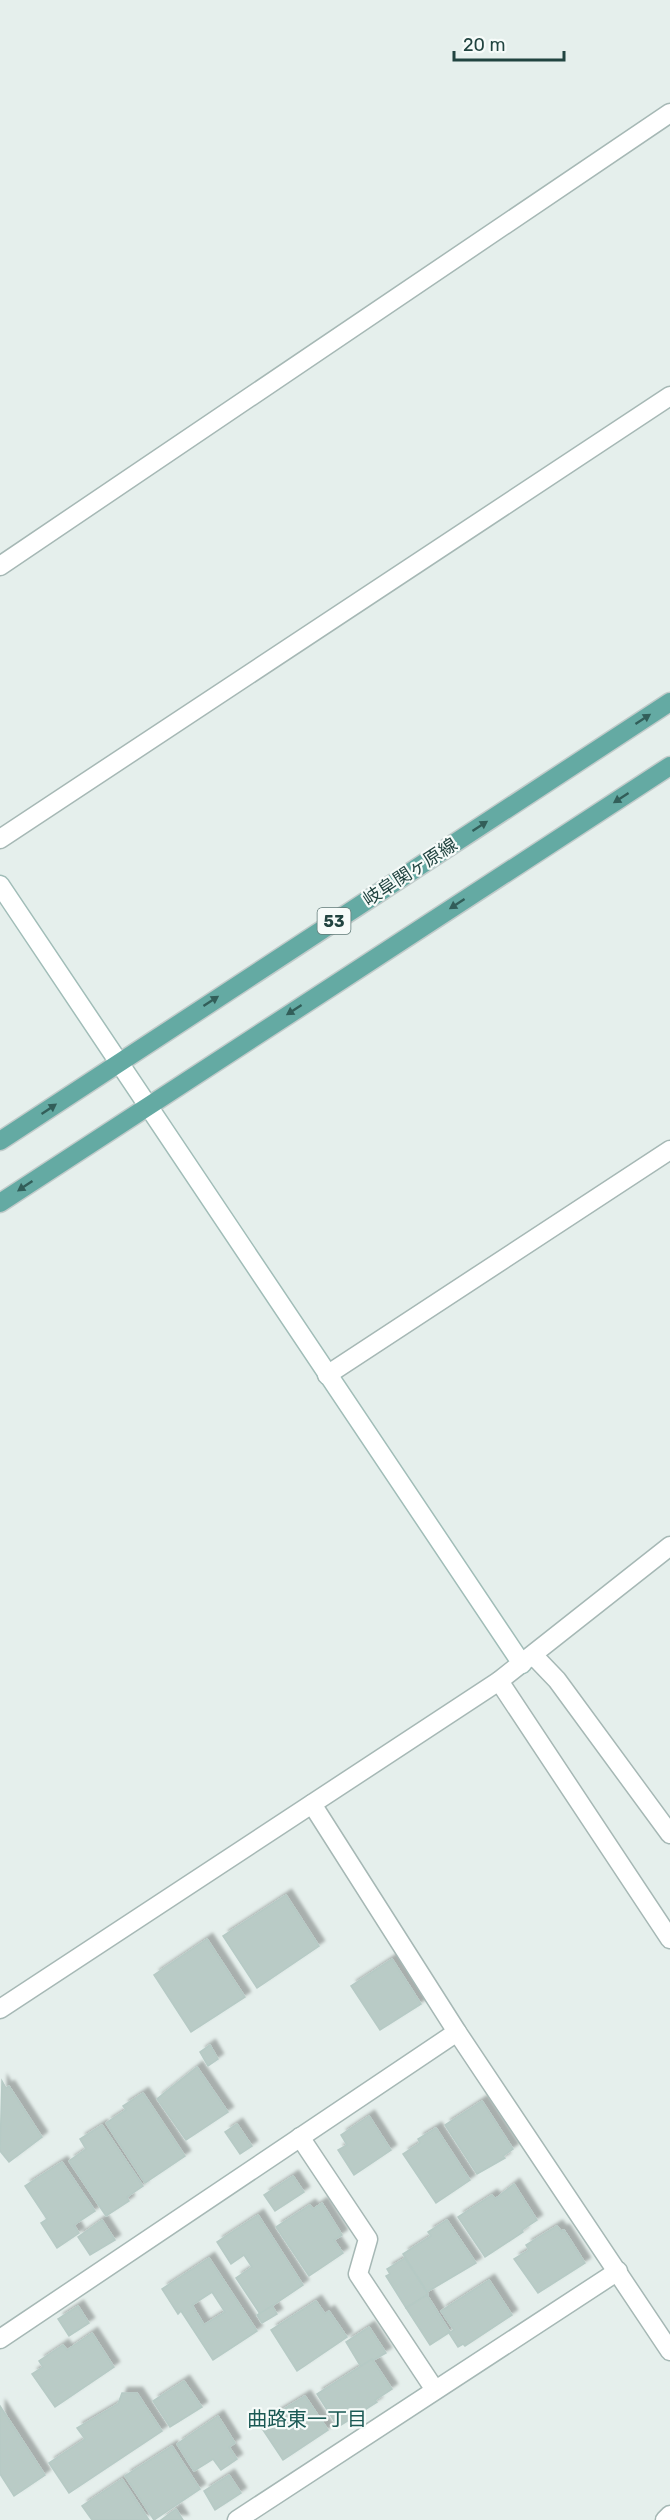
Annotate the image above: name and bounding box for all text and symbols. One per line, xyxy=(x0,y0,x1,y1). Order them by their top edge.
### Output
scale bar xyxy=(454,24,564,62)
text: 20 m xyxy=(463,34,505,56)
one-way arrow xyxy=(635,713,651,725)
one-way arrow xyxy=(613,792,629,803)
one-way arrow xyxy=(472,820,488,831)
street label: 岐阜関ヶ原線 xyxy=(359,833,461,911)
one-way arrow xyxy=(450,898,466,910)
road number: 53 xyxy=(318,908,350,934)
one-way arrow xyxy=(203,996,219,1007)
one-way arrow xyxy=(286,1005,302,1016)
one-way arrow xyxy=(40,1103,56,1115)
one-way arrow xyxy=(17,1181,34,1192)
district label: 曲路東一丁目 xyxy=(247,2407,367,2431)

